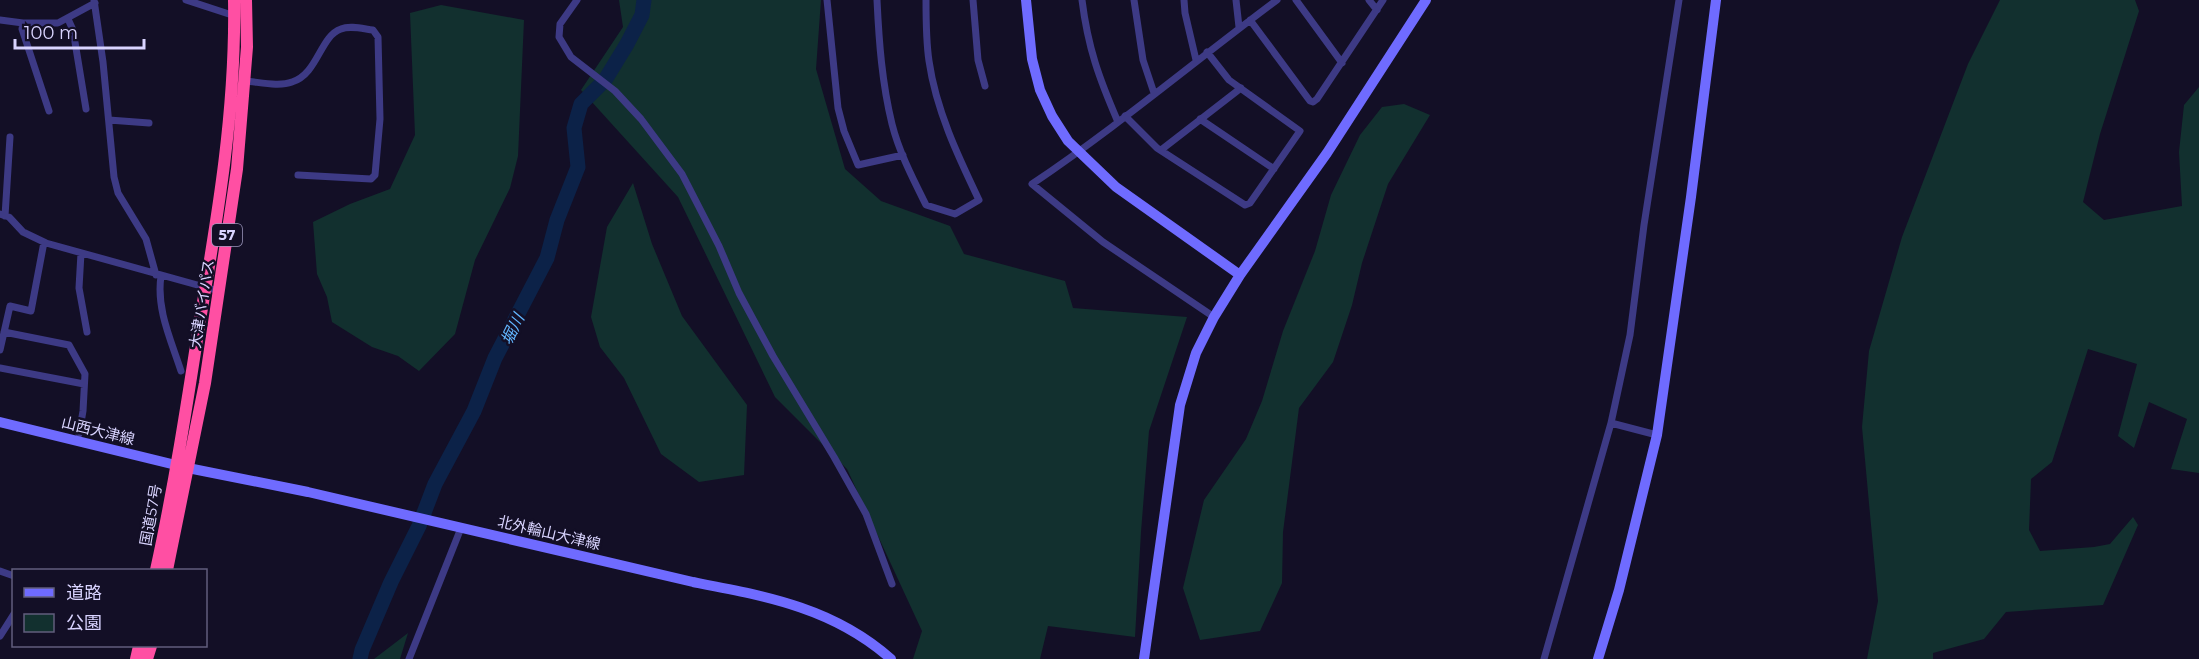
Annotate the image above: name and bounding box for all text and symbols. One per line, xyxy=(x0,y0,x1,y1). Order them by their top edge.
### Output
scale bar xyxy=(15,12,144,50)
text: 100 m xyxy=(24,22,78,44)
road number: 57 xyxy=(212,224,242,246)
street label: 大津バイパス xyxy=(185,258,218,350)
water label: 堀川 xyxy=(497,309,529,348)
street label: 山西大津線 xyxy=(59,412,137,449)
street label: 国道57号 xyxy=(136,483,165,547)
street label: 北外輪山大津線 xyxy=(496,511,602,554)
legend xyxy=(12,569,207,647)
text: 道路 xyxy=(66,582,102,604)
text: 公園 xyxy=(66,612,102,634)

